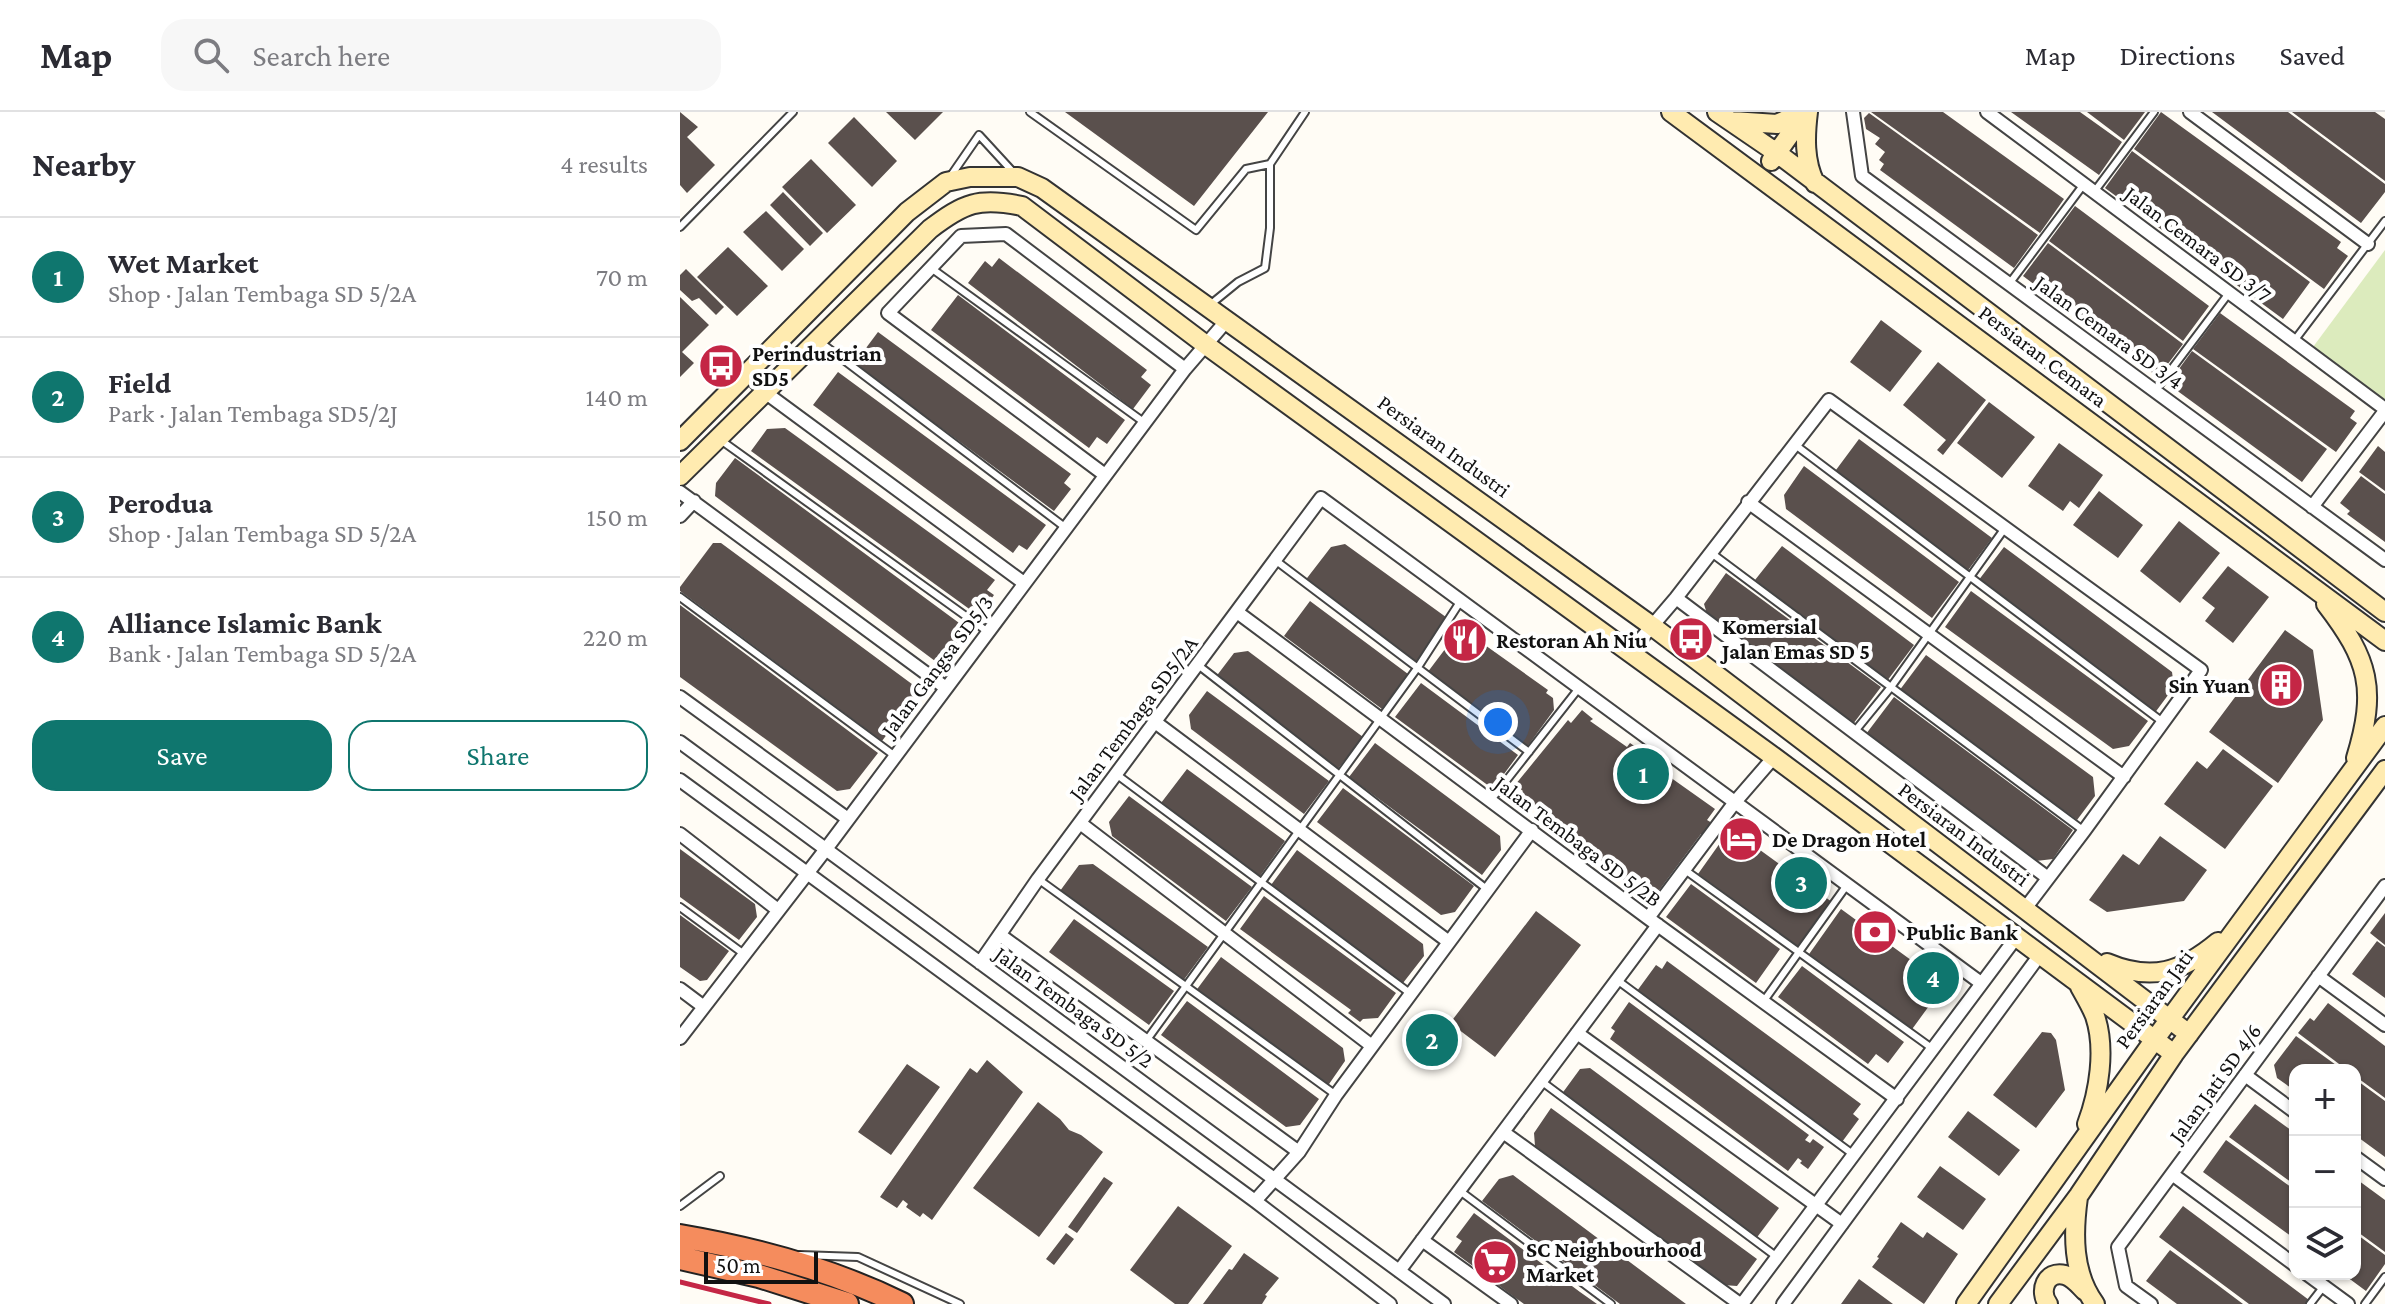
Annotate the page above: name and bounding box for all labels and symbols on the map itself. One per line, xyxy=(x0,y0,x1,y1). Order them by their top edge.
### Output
street label: Jalan Cemara SD 3/7 xyxy=(2118,179,2276,307)
street label: Jalan Cemara SD 3/4 xyxy=(2028,269,2188,394)
street label: Persiaran Cemara xyxy=(1974,300,2112,412)
place label: Perindustrian SD5 xyxy=(752,341,882,391)
bus stop icon: Perindustrian SD5 xyxy=(697,342,745,390)
street label: Persiaran Industri xyxy=(1373,390,1515,502)
street label: Jalan Gangsa SD5/3 xyxy=(875,590,998,743)
place label: Komersial Jalan Emas SD 5 xyxy=(1720,614,1870,664)
bus stop icon: Komersial Jalan Emas SD 5 xyxy=(1667,615,1715,663)
restaurant icon: Restoran Ah Niu xyxy=(1441,616,1489,664)
place label: Restoran Ah Niu xyxy=(1496,628,1648,653)
street label: Jalan Tembaga SD5/2A xyxy=(1062,631,1203,806)
building icon: Sin Yuan xyxy=(2257,661,2305,709)
place label: Sin Yuan xyxy=(2168,673,2250,698)
your location xyxy=(1478,702,1518,742)
pin: 1 xyxy=(1617,744,1669,804)
street label: Jalan Tembaga SD 5/2B xyxy=(1488,769,1666,912)
street label: Persiaran Industri xyxy=(1894,777,2035,891)
hotel icon: De Dragon Hotel xyxy=(1717,815,1765,863)
place label: De Dragon Hotel xyxy=(1772,827,1927,852)
pin: 3 xyxy=(1775,853,1827,913)
bank icon: Public Bank xyxy=(1851,908,1899,956)
place label: Public Bank xyxy=(1906,920,2019,945)
street label: Jalan Tembaga SD 5/2 xyxy=(988,940,1158,1073)
street label: Persiaran Jati xyxy=(2110,945,2198,1053)
pin: 4 xyxy=(1907,948,1959,1008)
pin: 2 xyxy=(1406,1010,1458,1070)
street label: Jalan Jati SD 4/6 xyxy=(2162,1019,2266,1149)
place label: SC Neighbourhood Market xyxy=(1526,1237,1702,1287)
supermarket icon: SC Neighbourhood Market xyxy=(1471,1238,1519,1286)
scale bar xyxy=(704,1248,818,1284)

